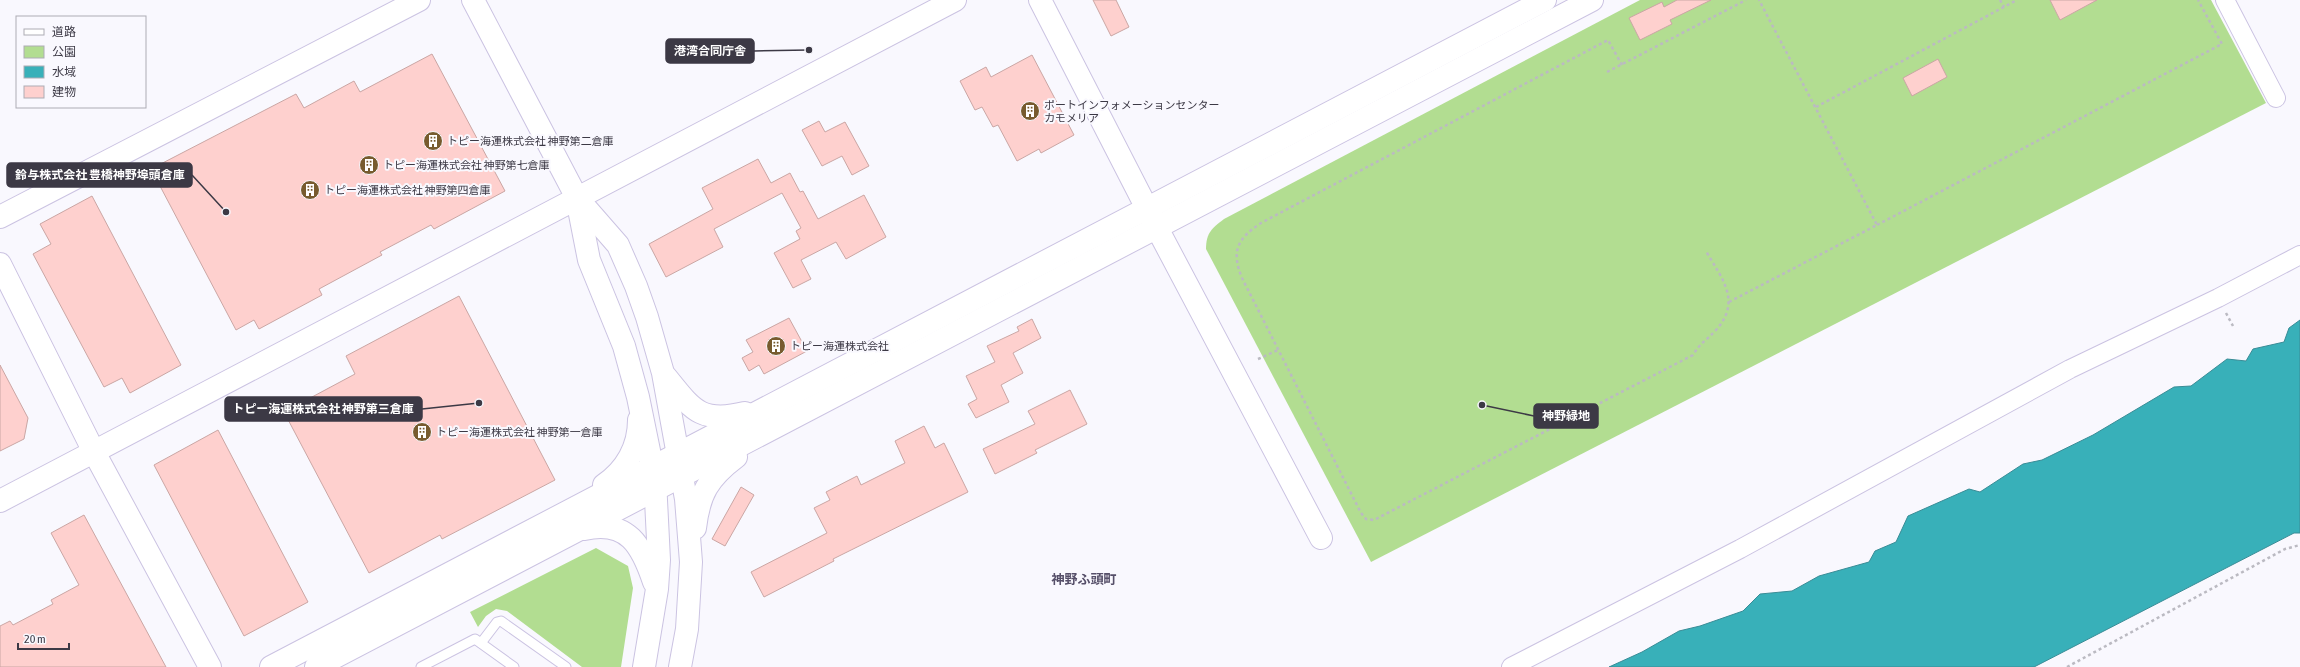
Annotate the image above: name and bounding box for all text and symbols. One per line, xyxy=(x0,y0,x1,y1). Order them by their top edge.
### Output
legend xyxy=(16,16,146,108)
text: 道路 xyxy=(52,25,76,39)
callout: 港湾合同庁舎 xyxy=(666,39,754,63)
text: 港湾合同庁舎 xyxy=(674,44,746,58)
text: 公園 xyxy=(52,45,76,59)
text: 水域 xyxy=(52,65,76,79)
text: 建物 xyxy=(52,85,76,99)
place label: ポートインフォメーションセンター カモメリア xyxy=(1044,99,1219,124)
building icon: ポートインフォメーションセンター カモメリア xyxy=(1019,100,1041,122)
building icon: トピー海運株式会社 神野第二倉庫 xyxy=(422,130,444,152)
place label: トピー海運株式会社 神野第二倉庫 xyxy=(447,135,614,147)
building icon: トピー海運株式会社 神野第七倉庫 xyxy=(358,154,380,176)
place label: トピー海運株式会社 神野第七倉庫 xyxy=(383,159,550,171)
callout: 鈴与株式会社 豊橋神野埠頭倉庫 xyxy=(7,163,192,187)
text: 鈴与株式会社 豊橋神野埠頭倉庫 xyxy=(14,168,185,182)
building icon: トピー海運株式会社 神野第四倉庫 xyxy=(299,179,321,201)
place label: トピー海運株式会社 神野第四倉庫 xyxy=(324,184,491,196)
building icon: トピー海運株式会社 xyxy=(765,335,787,357)
place label: トピー海運株式会社 xyxy=(790,340,889,352)
callout: トピー海運株式会社 神野第三倉庫 xyxy=(225,397,422,421)
text: トピー海運株式会社 神野第三倉庫 xyxy=(232,402,414,416)
callout: 神野緑地 xyxy=(1534,404,1598,428)
text: 神野緑地 xyxy=(1542,409,1590,423)
building icon: トピー海運株式会社 神野第一倉庫 xyxy=(411,421,433,443)
place label: トピー海運株式会社 神野第一倉庫 xyxy=(436,426,603,438)
district label: 神野ふ頭町 xyxy=(1051,572,1117,587)
scale bar xyxy=(18,625,69,651)
text: 20 m xyxy=(24,632,46,646)

